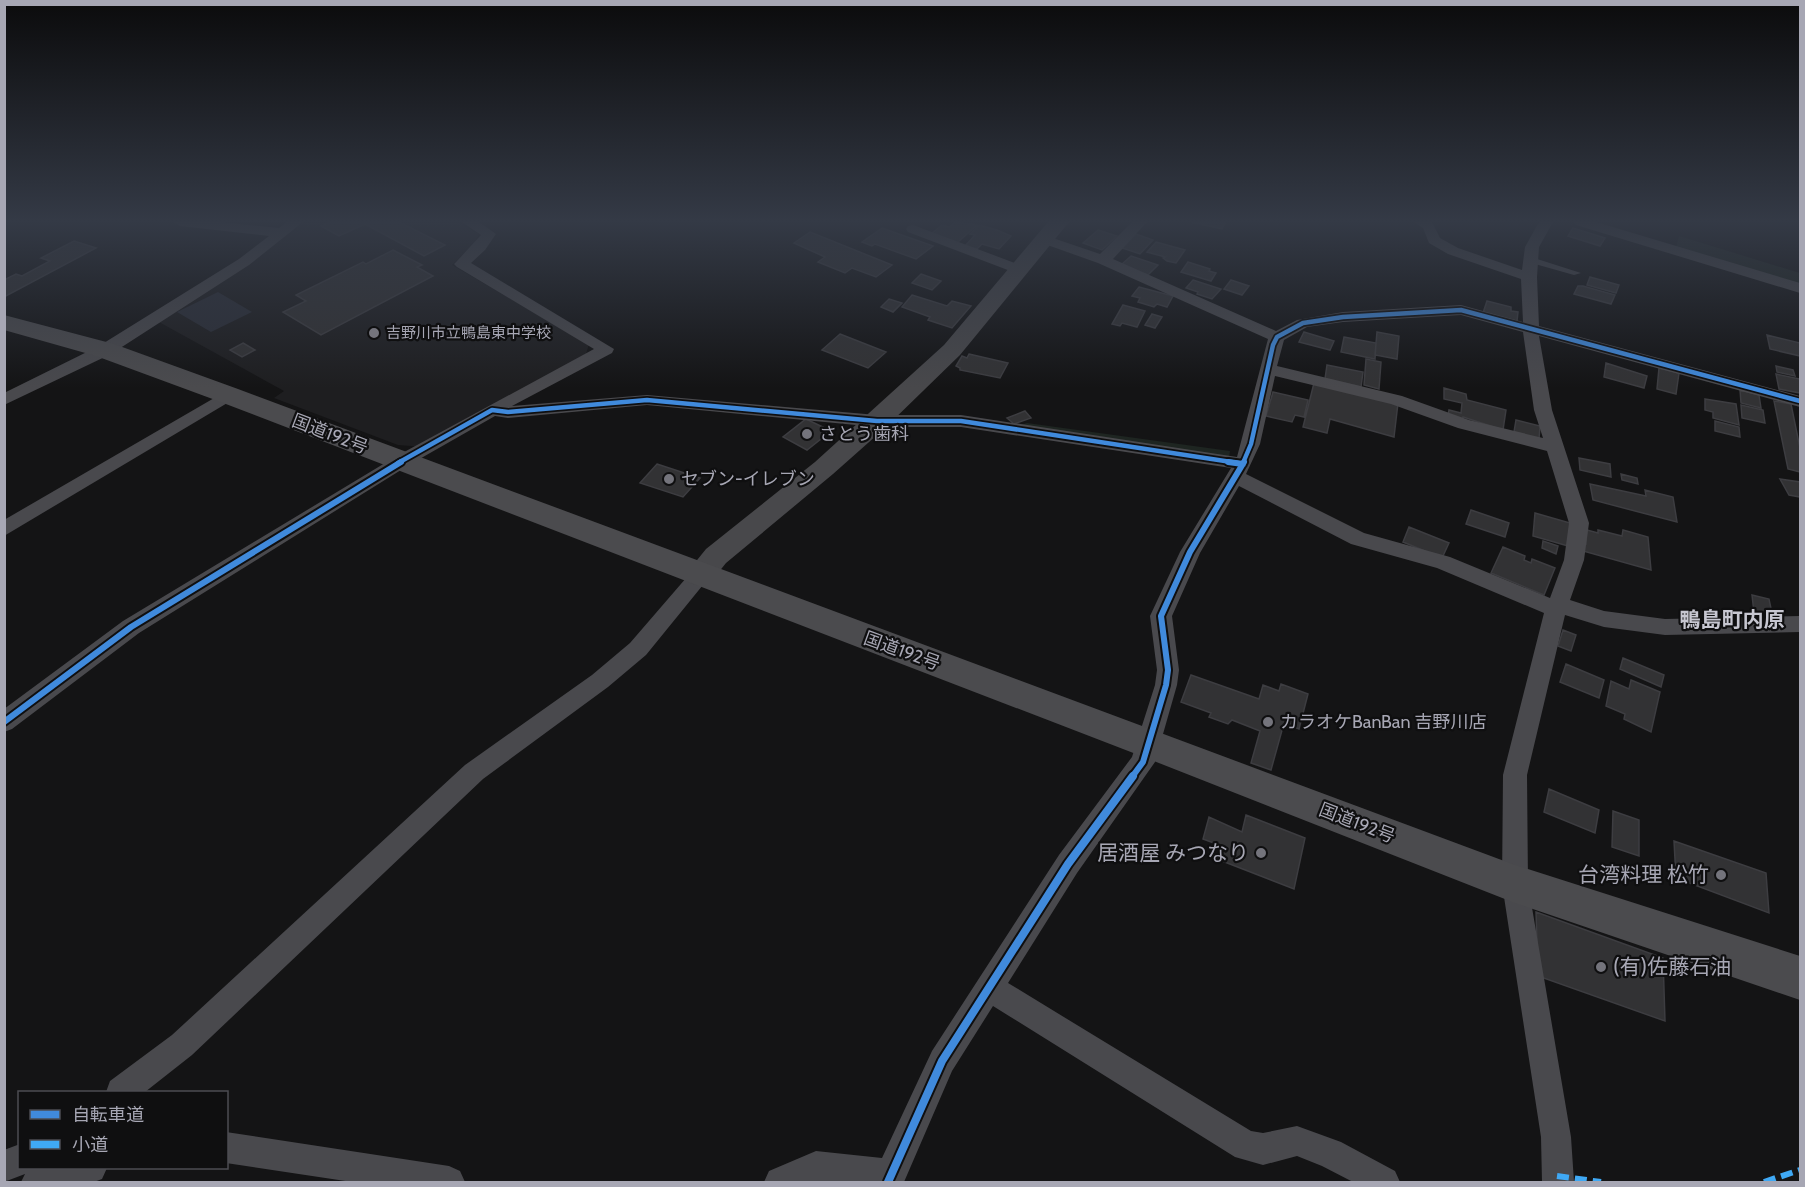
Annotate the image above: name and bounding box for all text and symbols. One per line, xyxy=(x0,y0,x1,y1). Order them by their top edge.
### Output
place label: 吉野川市立鴨島東中学校 xyxy=(386,324,551,342)
marker: 吉野川市立鴨島東中学校 xyxy=(367,326,381,340)
street label: 国道192号 xyxy=(289,409,371,459)
place label: さとう歯科 xyxy=(819,423,909,445)
marker: さとう歯科 xyxy=(800,427,814,441)
place label: セブン-イレブン xyxy=(681,468,815,490)
marker: セブン-イレブン xyxy=(662,472,676,486)
district label: 鴨島町内原 xyxy=(1680,607,1785,632)
street label: 国道192号 xyxy=(861,627,943,675)
place label: カラオケBanBan 吉野川店 xyxy=(1280,711,1487,733)
marker: カラオケBanBan 吉野川店 xyxy=(1261,715,1275,729)
street label: 国道192号 xyxy=(1316,798,1398,848)
place label: 居酒屋 みつなり xyxy=(1097,840,1249,865)
marker: 居酒屋 みつなり xyxy=(1254,846,1268,860)
place label: 台湾料理 松竹 xyxy=(1578,862,1709,887)
marker: 台湾料理 松竹 xyxy=(1714,868,1728,882)
place label: (有)佐藤石油 xyxy=(1613,954,1731,979)
marker: (有)佐藤石油 xyxy=(1594,960,1608,974)
legend xyxy=(18,1091,228,1169)
text: 自転車道 xyxy=(72,1104,144,1126)
text: 小道 xyxy=(72,1134,108,1156)

